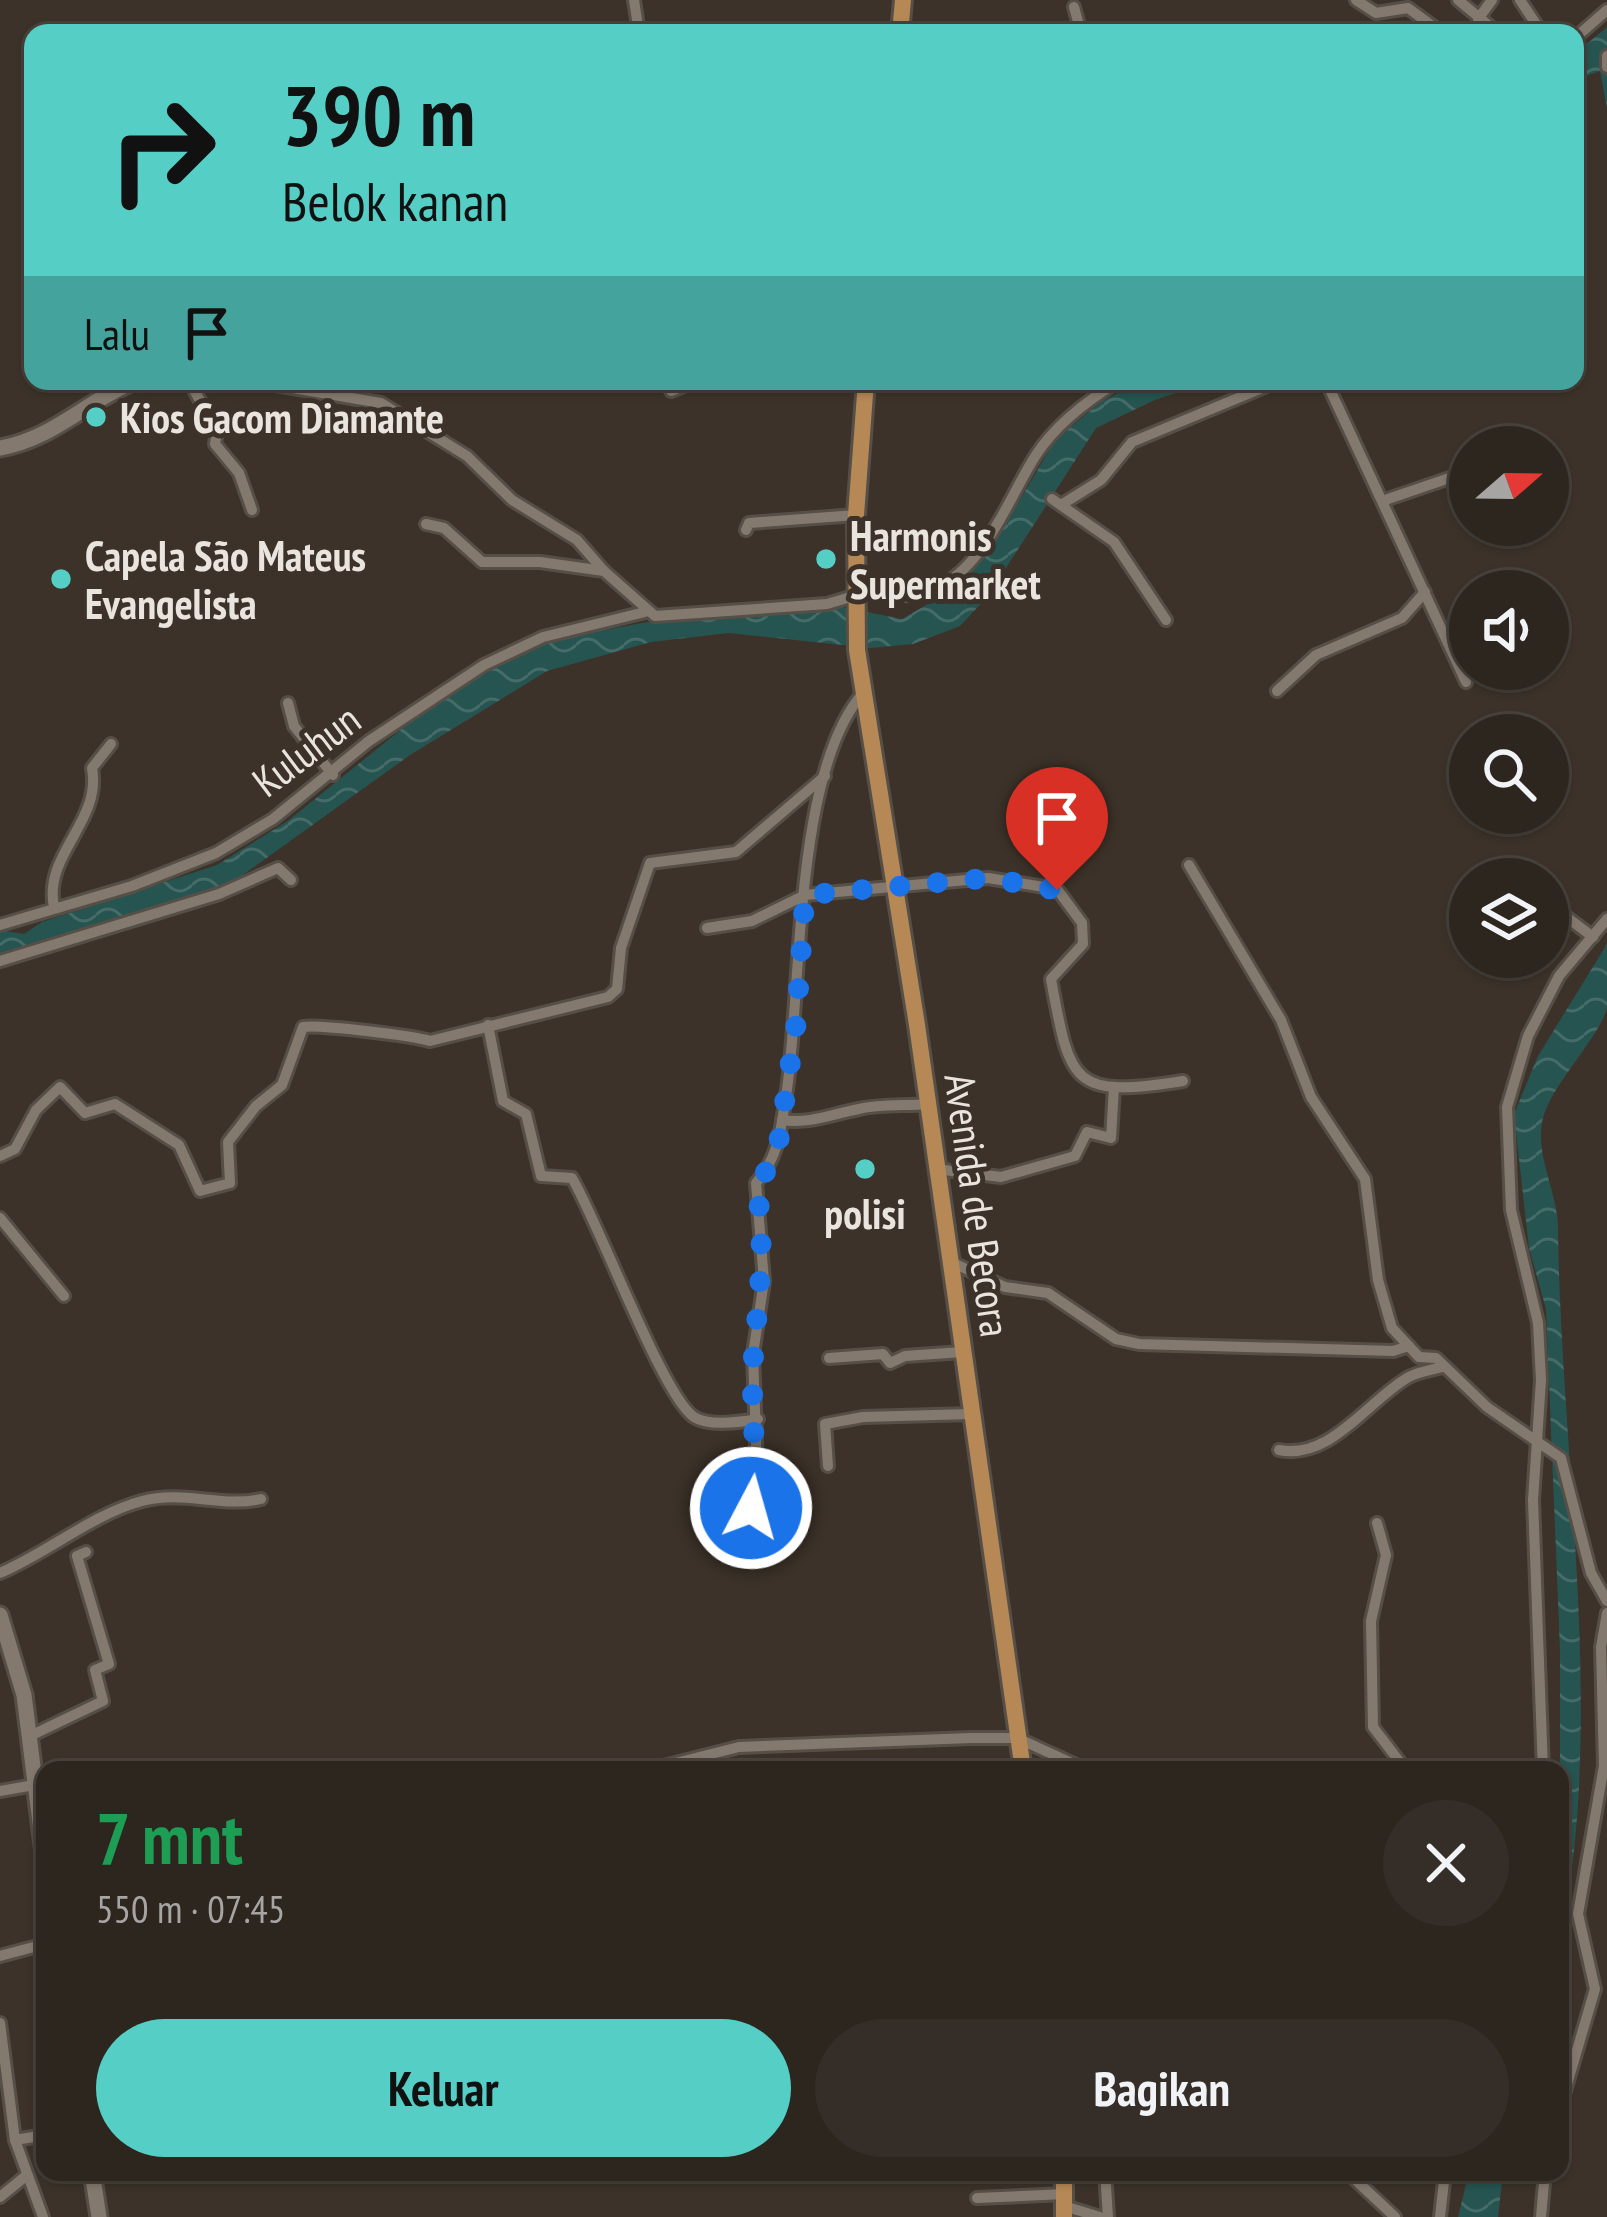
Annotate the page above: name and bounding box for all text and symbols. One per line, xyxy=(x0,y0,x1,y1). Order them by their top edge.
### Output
text: 390 m xyxy=(282,60,475,169)
icon: right xyxy=(84,72,240,228)
text: Belok kanan xyxy=(282,166,508,236)
icon: arrive xyxy=(174,300,240,366)
text: Lalu xyxy=(84,304,150,362)
place label: Kios Gacom Diamante xyxy=(120,390,444,445)
marker: Kios Gacom Diamante xyxy=(83,404,109,430)
north arrow xyxy=(1449,426,1569,546)
map controls xyxy=(1449,426,1569,978)
place label: Harmonis Supermarket xyxy=(850,508,1041,611)
place label: Capela São Mateus Evangelista xyxy=(85,528,366,631)
marker: Harmonis Supermarket xyxy=(813,546,839,572)
marker: Capela São Mateus Evangelista xyxy=(48,566,74,592)
button: sound xyxy=(1449,570,1569,690)
street label: Kuluhun xyxy=(241,692,371,808)
button: search xyxy=(1449,714,1569,834)
pin xyxy=(1006,767,1108,890)
icon: arrive xyxy=(1024,785,1090,851)
button: layers xyxy=(1449,858,1569,978)
street label: Avenida de Becora xyxy=(932,1070,1024,1340)
marker: polisi xyxy=(852,1156,878,1182)
place label: polisi xyxy=(824,1186,906,1241)
position arrow xyxy=(688,1445,814,1571)
text: 7 mnt xyxy=(96,1791,243,1884)
button: close xyxy=(1383,1800,1509,1926)
text: 550 m · 07:45 xyxy=(96,1883,285,1934)
button: Keluar xyxy=(96,2019,791,2157)
button: Bagikan xyxy=(815,2019,1509,2157)

